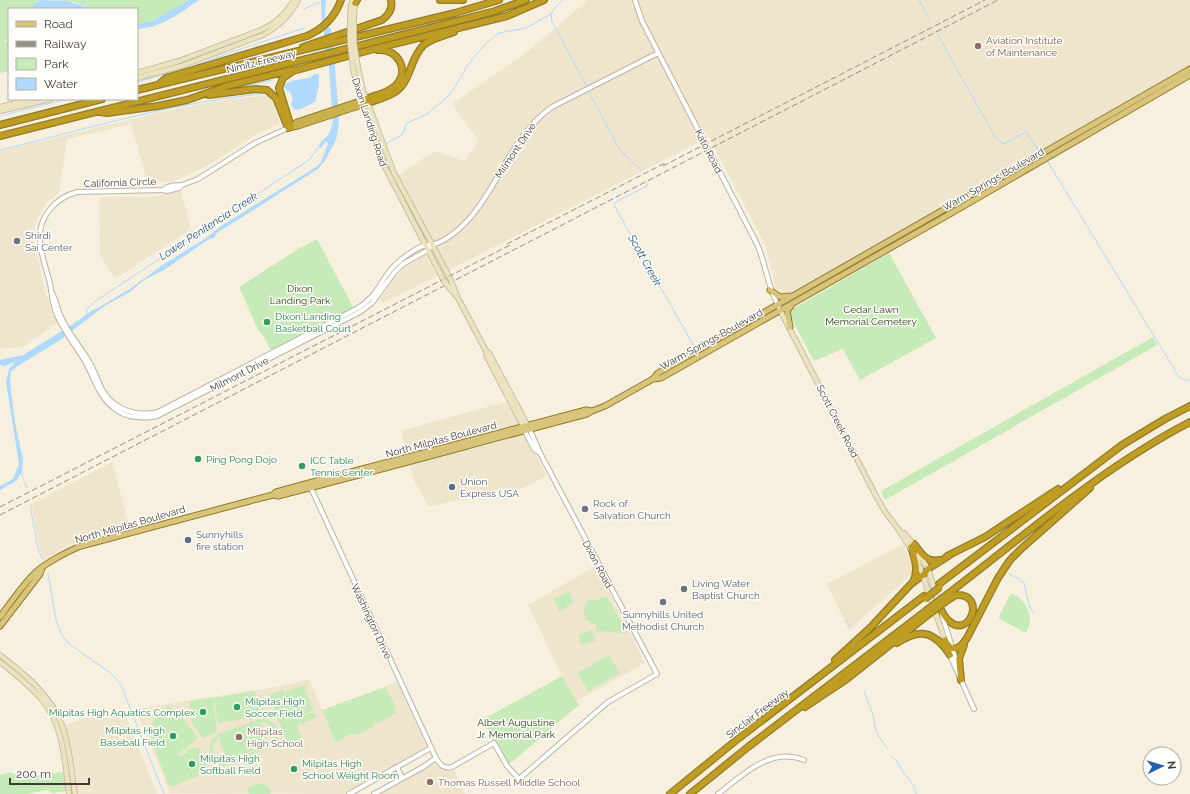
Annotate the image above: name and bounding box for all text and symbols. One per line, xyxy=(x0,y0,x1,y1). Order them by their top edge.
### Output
legend xyxy=(8,8,138,100)
text: Road xyxy=(44,17,73,31)
place label: Aviation Institute of Maintenance xyxy=(986,35,1062,58)
text: Railway xyxy=(44,37,87,51)
marker: Aviation Institute of Maintenance xyxy=(973,41,983,51)
street label: Nimitz Freeway xyxy=(225,47,298,75)
text: Park xyxy=(44,57,69,71)
street label: Dixon Landing Road xyxy=(350,76,389,168)
text: Water xyxy=(44,77,78,91)
street label: Milmont Drive xyxy=(493,120,538,180)
street label: Kato Road xyxy=(693,128,724,175)
street label: Warm Springs Boulevard xyxy=(941,146,1046,213)
street label: California Circle xyxy=(84,176,156,189)
water label: Lower Penitencia Creek xyxy=(157,190,260,263)
place label: Shirdi Sai Center xyxy=(25,230,73,253)
water label: Scott Creek xyxy=(625,231,664,288)
marker: Shirdi Sai Center xyxy=(12,236,22,246)
park label: Dixon Landing Park xyxy=(270,283,331,306)
park label: Cedar Lawn Memorial Cemetery xyxy=(825,304,917,327)
street label: Warm Springs Boulevard xyxy=(658,307,764,372)
place label: Dixon Landing Basketball Court xyxy=(275,311,352,334)
marker: Dixon Landing Basketball Court xyxy=(262,317,272,327)
street label: Milmont Drive xyxy=(208,355,271,394)
street label: Scott Creek Road xyxy=(814,383,861,460)
street label: North Milpitas Boulevard xyxy=(385,419,498,460)
marker: Ping Pong Dojo xyxy=(193,454,203,464)
place label: Ping Pong Dojo xyxy=(206,454,277,465)
place label: ICC Table Tennis Center xyxy=(310,455,374,478)
marker: ICC Table Tennis Center xyxy=(297,461,307,471)
place label: Union Express USA xyxy=(460,476,519,499)
marker: Union Express USA xyxy=(447,482,457,492)
place label: Rock of Salvation Church xyxy=(593,498,671,521)
street label: North Milpitas Boulevard xyxy=(74,503,187,546)
marker: Rock of Salvation Church xyxy=(580,504,590,514)
place label: Sunnyhills fire station xyxy=(196,529,244,552)
marker: Sunnyhills fire station xyxy=(183,535,193,545)
street label: Dixon Road xyxy=(580,538,615,590)
place label: Living Water Baptist Church xyxy=(692,578,760,601)
street label: Washington Drive xyxy=(349,582,394,661)
marker: Living Water Baptist Church xyxy=(679,584,689,594)
marker: Sunnyhills United Methodist Church xyxy=(658,597,668,607)
place label: Sunnyhills United Methodist Church xyxy=(622,609,704,632)
street label: Sinclair Freeway xyxy=(724,686,791,740)
place label: Milpitas High Soccer Field xyxy=(245,696,305,719)
marker: Milpitas High Soccer Field xyxy=(232,702,242,712)
place label: Milpitas High Aquatics Complex xyxy=(49,707,195,718)
marker: Milpitas High Aquatics Complex xyxy=(198,707,208,717)
park label: Albert Augustine Jr. Memorial Park xyxy=(477,717,556,740)
place label: Milpitas High Baseball Field xyxy=(100,725,165,748)
place label: Milpitas High School xyxy=(247,726,303,749)
marker: Milpitas High Baseball Field xyxy=(168,731,178,741)
marker: Milpitas High School xyxy=(234,732,244,742)
north arrow xyxy=(1142,746,1182,786)
place label: Milpitas High Softball Field xyxy=(200,753,261,776)
place label: Milpitas High School Weight Room xyxy=(302,758,399,781)
marker: Milpitas High Softball Field xyxy=(187,759,197,769)
scale bar xyxy=(10,760,89,786)
text: N xyxy=(1165,760,1178,770)
marker: Milpitas High School Weight Room xyxy=(289,764,299,774)
text: 200 m xyxy=(16,767,51,781)
marker: Thomas Russell Middle School xyxy=(425,777,435,787)
place label: Thomas Russell Middle School xyxy=(438,777,580,788)

